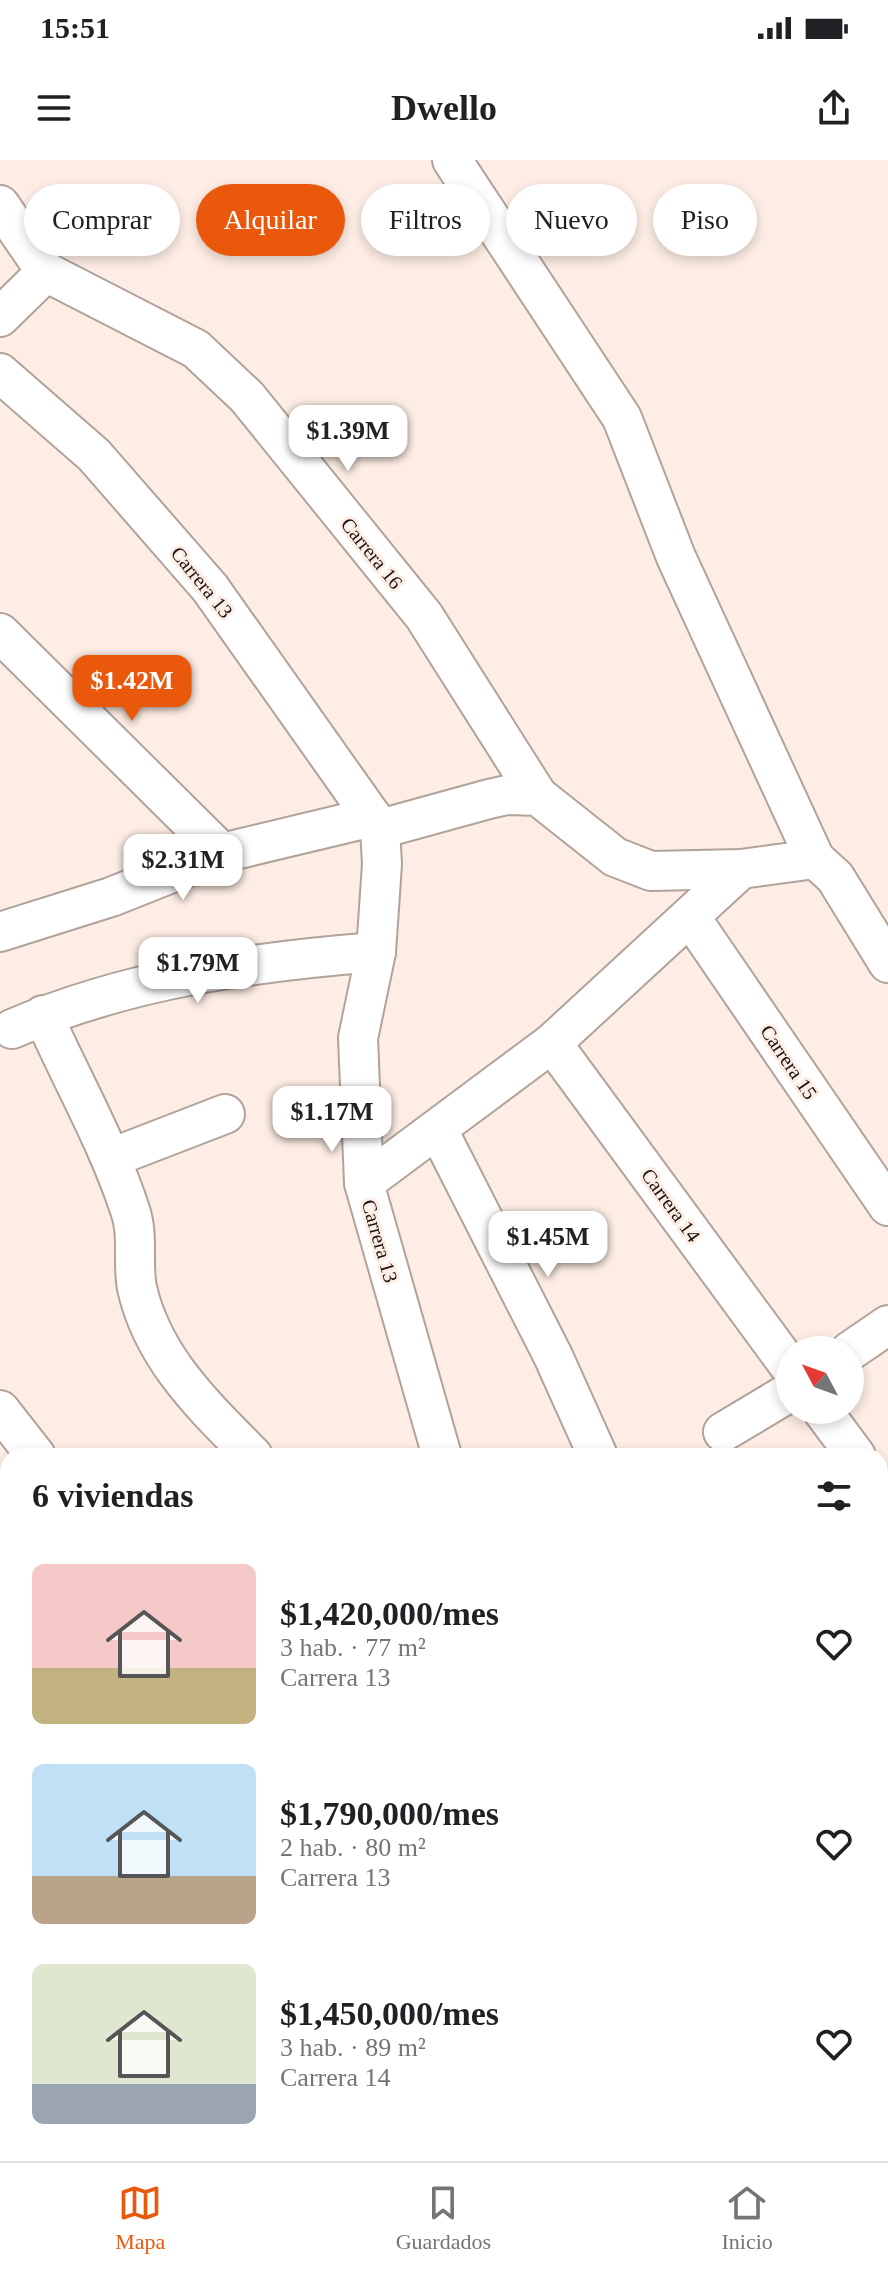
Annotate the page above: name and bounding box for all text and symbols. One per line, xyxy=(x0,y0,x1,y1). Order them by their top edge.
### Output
text: 15:51 xyxy=(40,11,110,44)
icon: menu xyxy=(32,86,76,130)
icon: share xyxy=(812,86,856,130)
text: Dwello xyxy=(391,88,497,128)
chip: Comprar xyxy=(24,184,180,256)
chip: Alquilar xyxy=(196,184,345,256)
chip: Filtros xyxy=(361,184,490,256)
chip: Nuevo xyxy=(506,184,637,256)
chip: Piso xyxy=(653,184,757,256)
pin: $1.39M xyxy=(283,405,413,473)
text: $1.39M xyxy=(306,416,390,445)
street label: Carrera 16 xyxy=(337,513,407,593)
street label: Carrera 13 xyxy=(167,542,237,622)
pin: $1.42M xyxy=(67,655,197,723)
text: $1.42M xyxy=(90,666,174,695)
pin: $2.31M xyxy=(118,834,248,902)
text: $2.31M xyxy=(141,845,225,874)
pin: $1.79M xyxy=(133,937,263,1005)
text: $1.79M xyxy=(156,948,240,977)
street label: Carrera 15 xyxy=(756,1021,822,1103)
pin: $1.17M xyxy=(267,1086,397,1154)
text: $1.17M xyxy=(290,1097,374,1126)
street label: Carrera 14 xyxy=(637,1164,705,1246)
street label: Carrera 13 xyxy=(358,1197,402,1285)
pin: $1.45M xyxy=(483,1211,613,1279)
text: $1.45M xyxy=(506,1222,590,1251)
north arrow xyxy=(776,1336,864,1424)
map controls xyxy=(776,1336,864,1424)
icon: filters xyxy=(812,1474,856,1518)
text: 6 viviendas xyxy=(32,1477,194,1514)
text: $1,420,000/mes xyxy=(280,1595,499,1632)
icon: home xyxy=(96,1596,192,1692)
icon: heart xyxy=(812,1622,856,1666)
text: 3 hab. · 77 m² xyxy=(280,1633,426,1662)
text: Carrera 13 xyxy=(280,1663,390,1692)
text: $1,790,000/mes xyxy=(280,1795,499,1832)
icon: home xyxy=(96,1796,192,1892)
icon: heart xyxy=(812,1822,856,1866)
text: 2 hab. · 80 m² xyxy=(280,1833,426,1862)
text: Carrera 13 xyxy=(280,1863,390,1892)
text: $1,450,000/mes xyxy=(280,1995,499,2032)
icon: home xyxy=(96,1996,192,2092)
icon: heart xyxy=(812,2022,856,2066)
text: 3 hab. · 89 m² xyxy=(280,2033,426,2062)
text: Carrera 14 xyxy=(280,2063,390,2092)
tab: Mapa xyxy=(115,2181,165,2255)
tab: Guardados xyxy=(396,2181,491,2255)
tab: Inicio xyxy=(721,2181,773,2255)

